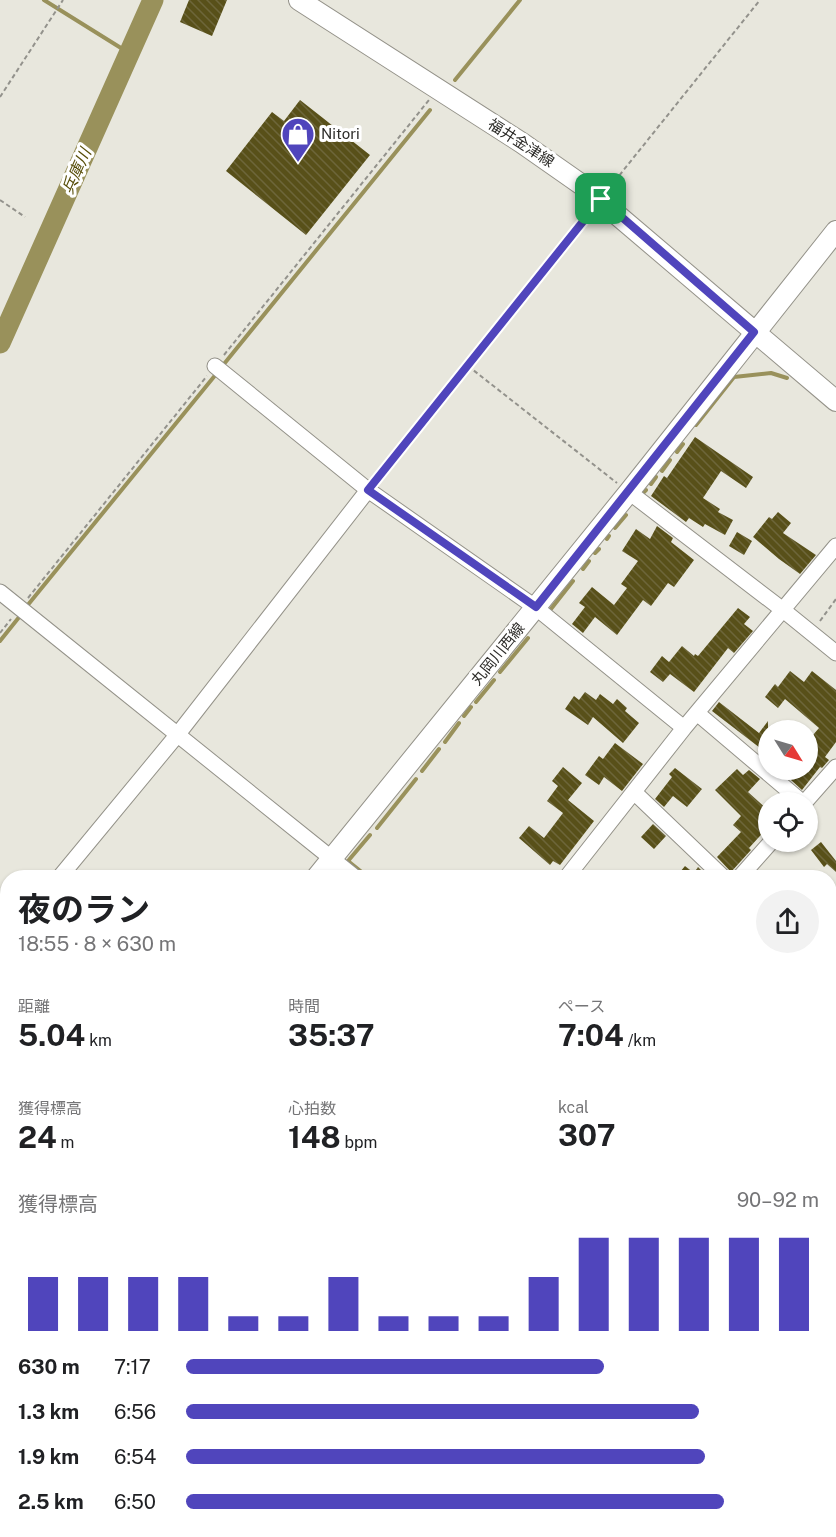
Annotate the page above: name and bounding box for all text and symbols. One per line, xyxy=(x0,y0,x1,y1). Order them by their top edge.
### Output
street label: 福井金津線 xyxy=(485,115,557,170)
shop icon: Nitori xyxy=(280,116,316,163)
place label: Nitori xyxy=(321,125,360,142)
water label: 兵庫川 xyxy=(58,144,96,197)
pin xyxy=(575,173,626,224)
icon: arrive xyxy=(584,182,617,215)
street label: 丸岡川西線 xyxy=(467,619,528,688)
north arrow xyxy=(758,720,818,780)
map controls xyxy=(758,720,818,852)
button: locate xyxy=(758,792,818,852)
text: 夜のラン xyxy=(18,890,150,928)
button: share xyxy=(756,890,819,953)
text: 18:55 · 8 × 630 m xyxy=(18,932,176,956)
text: 距離 xyxy=(18,997,50,1016)
text: 時間 xyxy=(288,997,320,1016)
text: ペース xyxy=(558,997,605,1016)
text: 5.04 xyxy=(18,1017,85,1053)
text: 35:37 xyxy=(288,1017,375,1053)
text: 7:04 xyxy=(558,1017,624,1053)
text: km xyxy=(85,1031,112,1050)
text: /km xyxy=(624,1031,656,1050)
text: kcal xyxy=(558,1098,589,1117)
text: 獲得標高 xyxy=(18,1099,82,1118)
text: 心拍数 xyxy=(288,1099,336,1118)
text: 307 xyxy=(558,1117,615,1153)
text: 24 xyxy=(18,1119,57,1155)
text: 148 xyxy=(288,1119,341,1155)
text: m xyxy=(57,1133,74,1152)
text: bpm xyxy=(341,1133,377,1152)
text: 90–92 m xyxy=(737,1188,819,1212)
text: 獲得標高 xyxy=(18,1192,98,1216)
text: 630 m xyxy=(18,1355,80,1379)
text: 7:17 xyxy=(114,1355,151,1379)
text: 1.3 km xyxy=(18,1400,79,1424)
text: 6:56 xyxy=(114,1400,156,1424)
text: 1.9 km xyxy=(18,1445,79,1469)
text: 6:54 xyxy=(114,1445,156,1469)
text: 2.5 km xyxy=(18,1490,84,1514)
text: 6:50 xyxy=(114,1490,156,1514)

